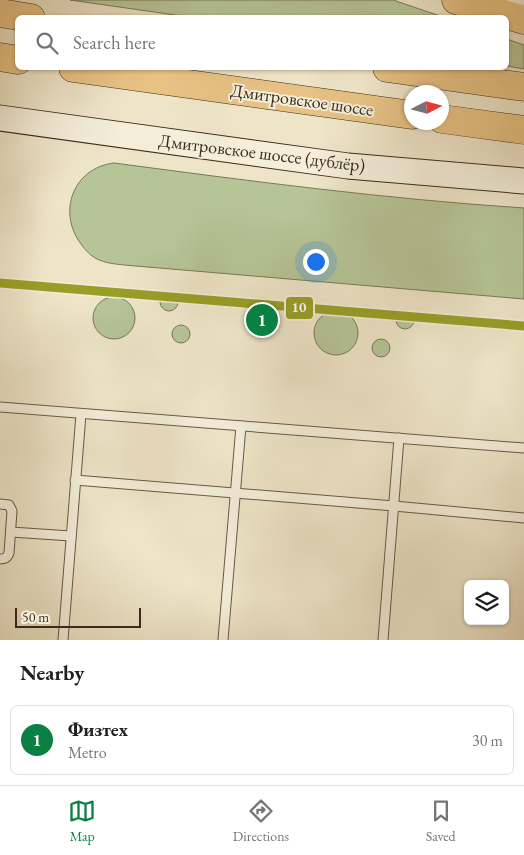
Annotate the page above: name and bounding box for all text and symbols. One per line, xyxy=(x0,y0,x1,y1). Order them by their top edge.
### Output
search box xyxy=(15,15,509,70)
icon: search xyxy=(33,29,61,57)
text: Search here xyxy=(73,30,155,55)
street label: Дмитровское шоссе xyxy=(229,78,375,121)
north arrow xyxy=(404,85,449,130)
street label: Дмитровское шоссе (дублёр) xyxy=(157,128,367,177)
your location xyxy=(303,249,329,275)
line badge: 10 xyxy=(285,296,314,320)
text: 10 xyxy=(292,298,307,316)
pin: 1 xyxy=(246,301,278,339)
map controls xyxy=(464,580,509,625)
button: layers xyxy=(464,580,509,625)
scale bar xyxy=(15,605,141,628)
text: 50 m xyxy=(22,608,49,626)
text: Nearby xyxy=(20,659,84,686)
text: Физтех xyxy=(68,717,128,742)
text: 1 xyxy=(33,730,41,751)
text: 30 m xyxy=(472,730,503,751)
text: Metro xyxy=(68,742,107,763)
tab: Map xyxy=(68,797,96,845)
tab: Directions xyxy=(233,797,289,845)
tab: Saved xyxy=(426,797,456,845)

